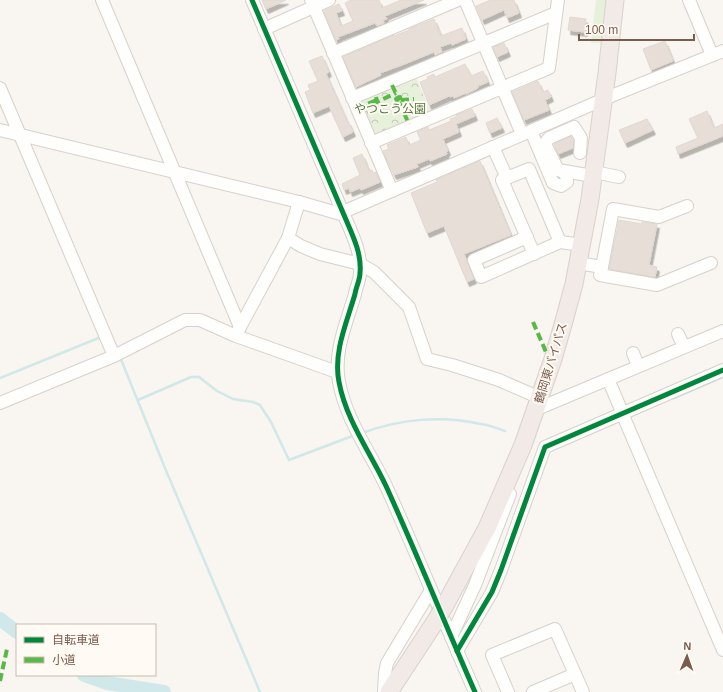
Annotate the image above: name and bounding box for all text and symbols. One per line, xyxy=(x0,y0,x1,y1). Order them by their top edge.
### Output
scale bar xyxy=(579,16,694,42)
text: 100 m xyxy=(585,23,618,37)
park label: やつこう公園 xyxy=(354,102,426,116)
street label: 鶴岡東バイパス xyxy=(532,321,570,405)
legend xyxy=(16,624,156,676)
text: 自転車道 xyxy=(52,633,100,647)
north arrow xyxy=(667,636,707,676)
text: N xyxy=(683,640,692,652)
text: 小道 xyxy=(52,653,76,667)

